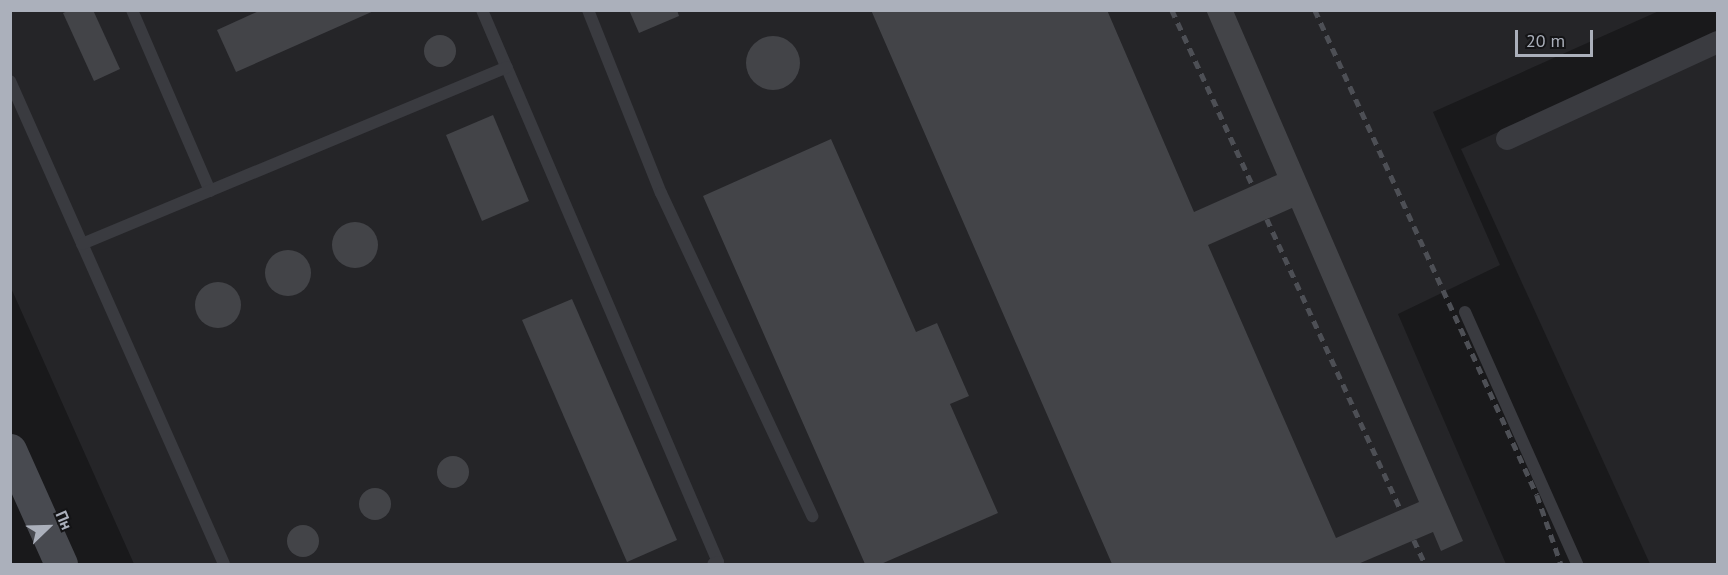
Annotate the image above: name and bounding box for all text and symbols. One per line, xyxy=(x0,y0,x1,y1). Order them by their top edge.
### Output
scale bar xyxy=(1518,18,1596,56)
text: 20 m xyxy=(1526,29,1565,52)
north arrow xyxy=(18,497,78,557)
text: Пн xyxy=(52,507,77,533)

